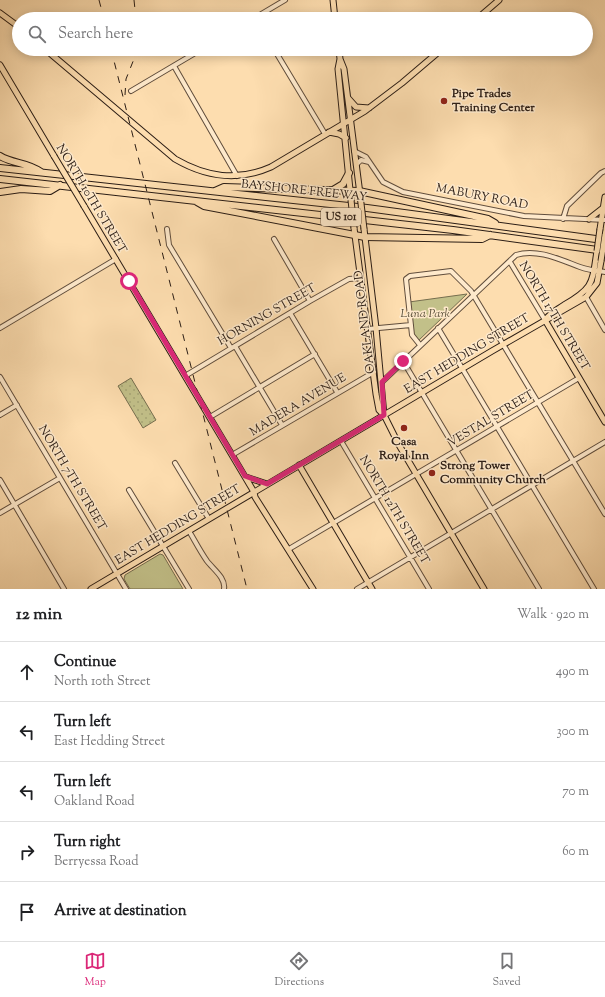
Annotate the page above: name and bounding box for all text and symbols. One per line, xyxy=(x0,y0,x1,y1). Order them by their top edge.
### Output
search box xyxy=(12,12,593,56)
icon: search xyxy=(26,23,48,45)
text: Search here xyxy=(58,24,133,45)
place label: Pipe Trades Training Center xyxy=(451,85,535,117)
marker: Pipe Trades Training Center xyxy=(439,96,449,106)
street label: NORTH 10TH STREET xyxy=(51,141,131,258)
street label: BAYSHORE FREEWAY xyxy=(240,175,368,207)
street label: MABURY ROAD xyxy=(434,179,530,215)
road number: US 101 xyxy=(321,208,361,226)
street label: NORTH 17TH STREET xyxy=(514,258,594,374)
street label: OAKLAND ROAD xyxy=(350,269,380,375)
route start xyxy=(120,272,138,290)
street label: HORNING STREET xyxy=(214,279,320,351)
park label: Luna Park xyxy=(400,305,450,323)
street label: EAST HEDDING STREET xyxy=(401,309,534,399)
route end xyxy=(394,352,412,370)
street label: MADERA AVENUE xyxy=(246,369,350,441)
street label: VESTAL STREET xyxy=(444,386,538,452)
street label: NORTH 7TH STREET xyxy=(33,422,111,535)
marker: Casa Royal Inn xyxy=(399,423,409,433)
place label: Casa Royal Inn xyxy=(378,433,430,465)
street label: NORTH 12TH STREET xyxy=(354,452,434,568)
place label: Strong Tower Community Church xyxy=(440,457,547,489)
marker: Strong Tower Community Church xyxy=(427,468,437,478)
street label: EAST HEDDING STREET xyxy=(112,480,245,570)
text: 12 min xyxy=(16,603,62,627)
text: Walk · 920 m xyxy=(517,606,589,624)
text: Continue xyxy=(54,652,116,673)
icon: ahead xyxy=(16,661,38,683)
text: 490 m xyxy=(556,663,589,681)
text: North 10th Street xyxy=(54,673,151,691)
text: Turn left xyxy=(54,712,111,733)
icon: left xyxy=(16,721,38,743)
text: 300 m xyxy=(557,723,589,741)
text: East Hedding Street xyxy=(54,733,165,751)
text: Turn left xyxy=(54,772,111,793)
icon: left xyxy=(16,781,38,803)
text: 70 m xyxy=(562,783,589,801)
text: Oakland Road xyxy=(54,793,135,811)
text: Turn right xyxy=(54,832,120,853)
icon: right xyxy=(16,841,38,863)
text: 60 m xyxy=(562,843,589,861)
text: Berryessa Road xyxy=(54,853,139,871)
icon: arrive xyxy=(16,901,38,923)
text: Arrive at destination xyxy=(54,901,187,922)
tab: Map xyxy=(84,950,106,990)
tab: Directions xyxy=(275,950,324,990)
tab: Saved xyxy=(493,950,521,990)

